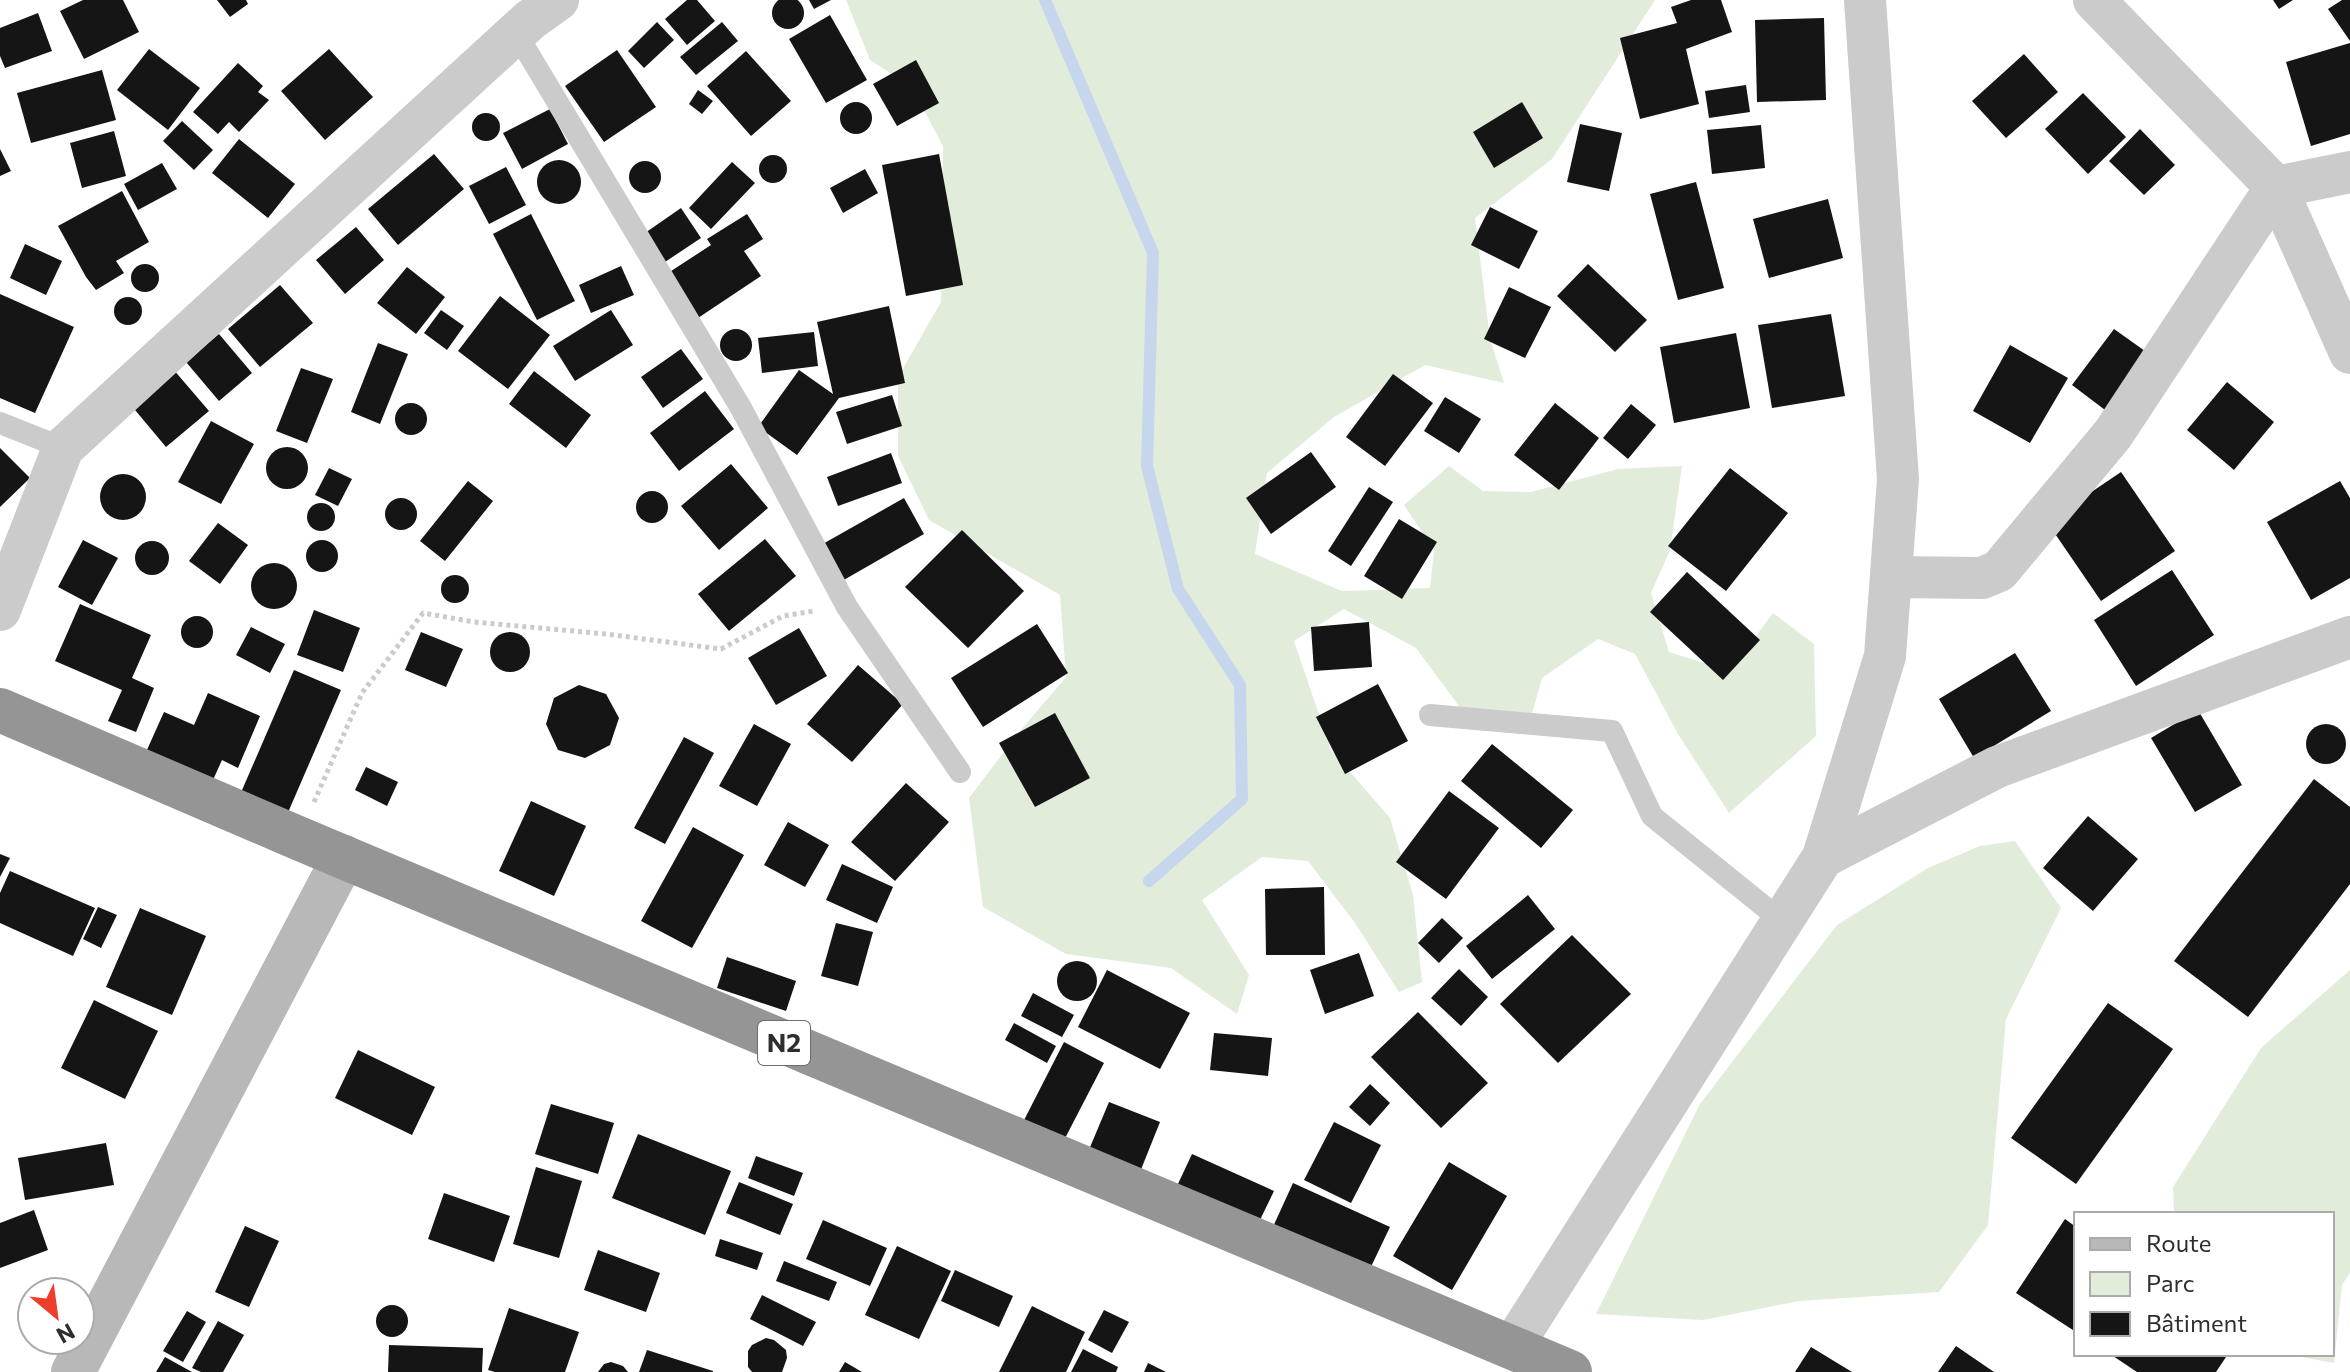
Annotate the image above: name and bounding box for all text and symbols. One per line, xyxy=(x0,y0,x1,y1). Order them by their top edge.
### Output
road number: N2 xyxy=(758,1021,810,1065)
legend xyxy=(2074,1212,2334,1356)
text: Route xyxy=(2146,1228,2211,1257)
text: Parc xyxy=(2146,1268,2195,1297)
north arrow xyxy=(16,1276,96,1356)
text: Bâtiment xyxy=(2146,1308,2247,1337)
text: N xyxy=(52,1318,80,1350)

